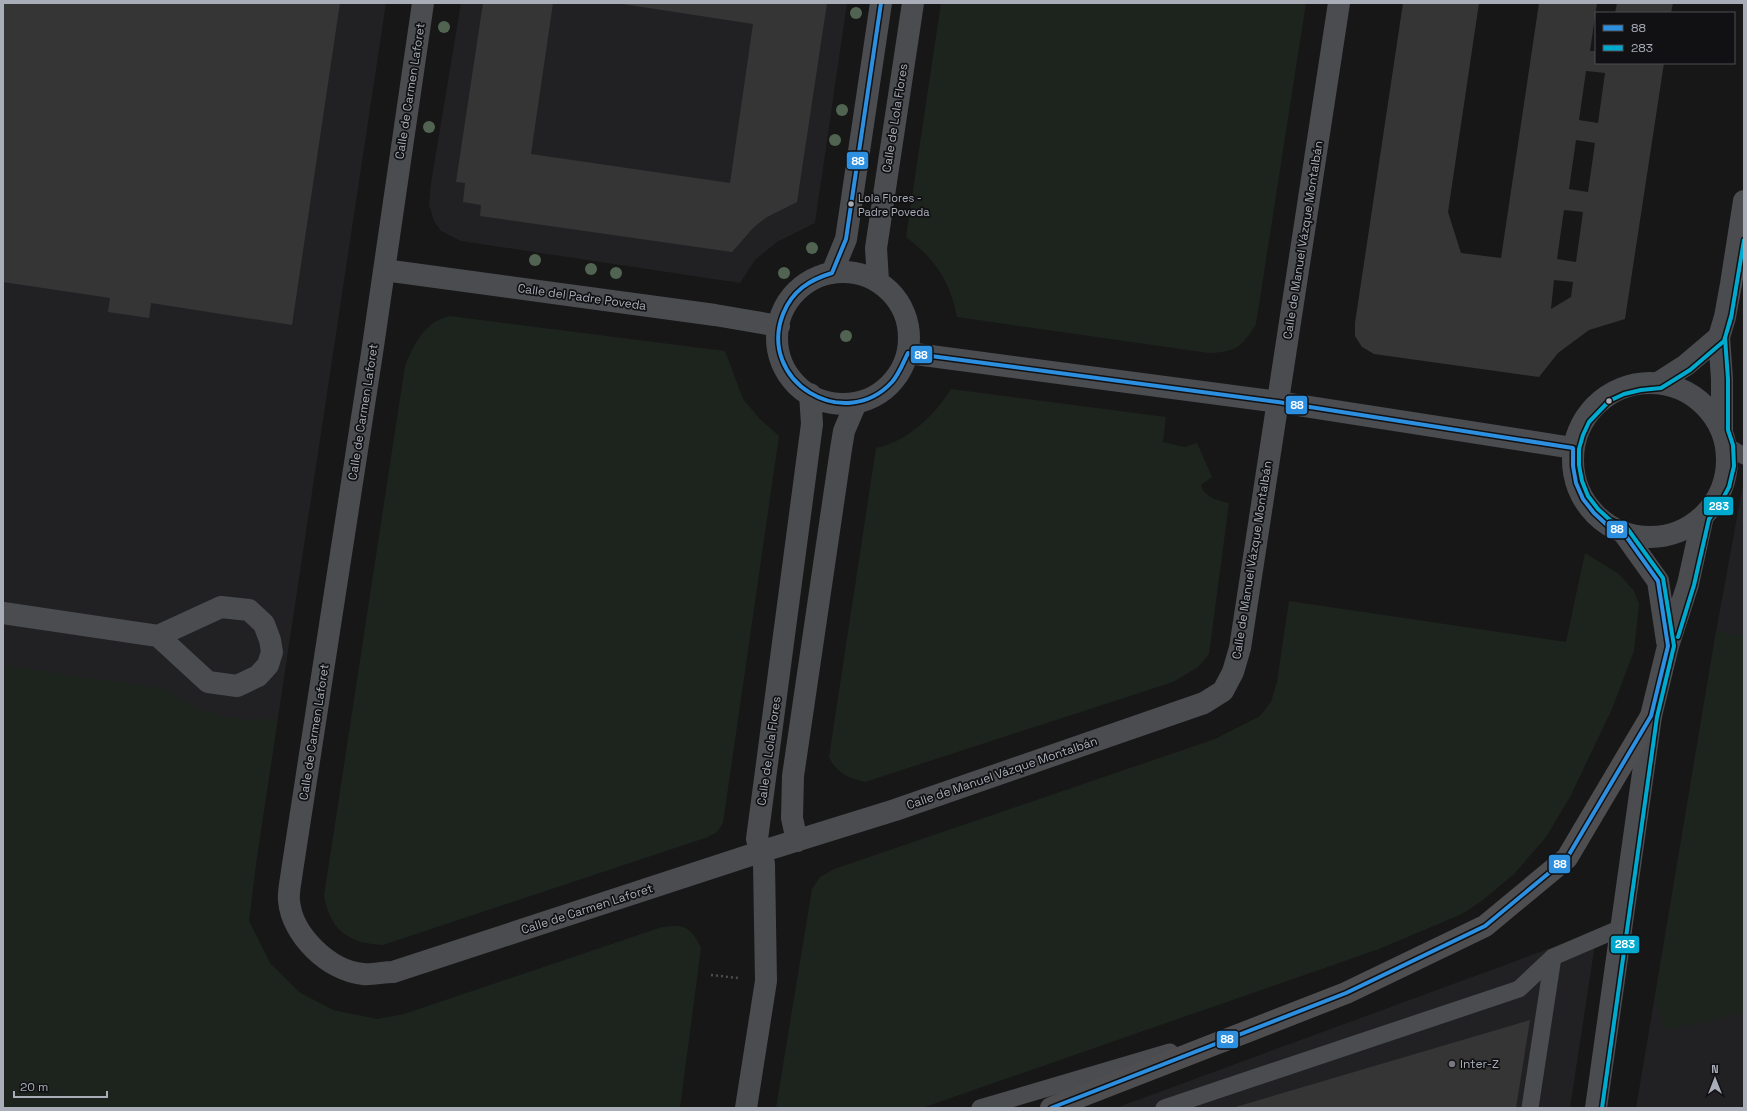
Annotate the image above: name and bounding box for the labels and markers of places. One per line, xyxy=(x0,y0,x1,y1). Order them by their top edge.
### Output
place label: Lola Flores - Padre Poveda xyxy=(858,191,930,219)
marker: Lola Flores - Padre Poveda xyxy=(846,199,856,209)
unlabelled marker xyxy=(1604,396,1614,406)
place label: Inter-Z xyxy=(1460,1056,1499,1072)
marker: Inter-Z xyxy=(1447,1059,1457,1069)

